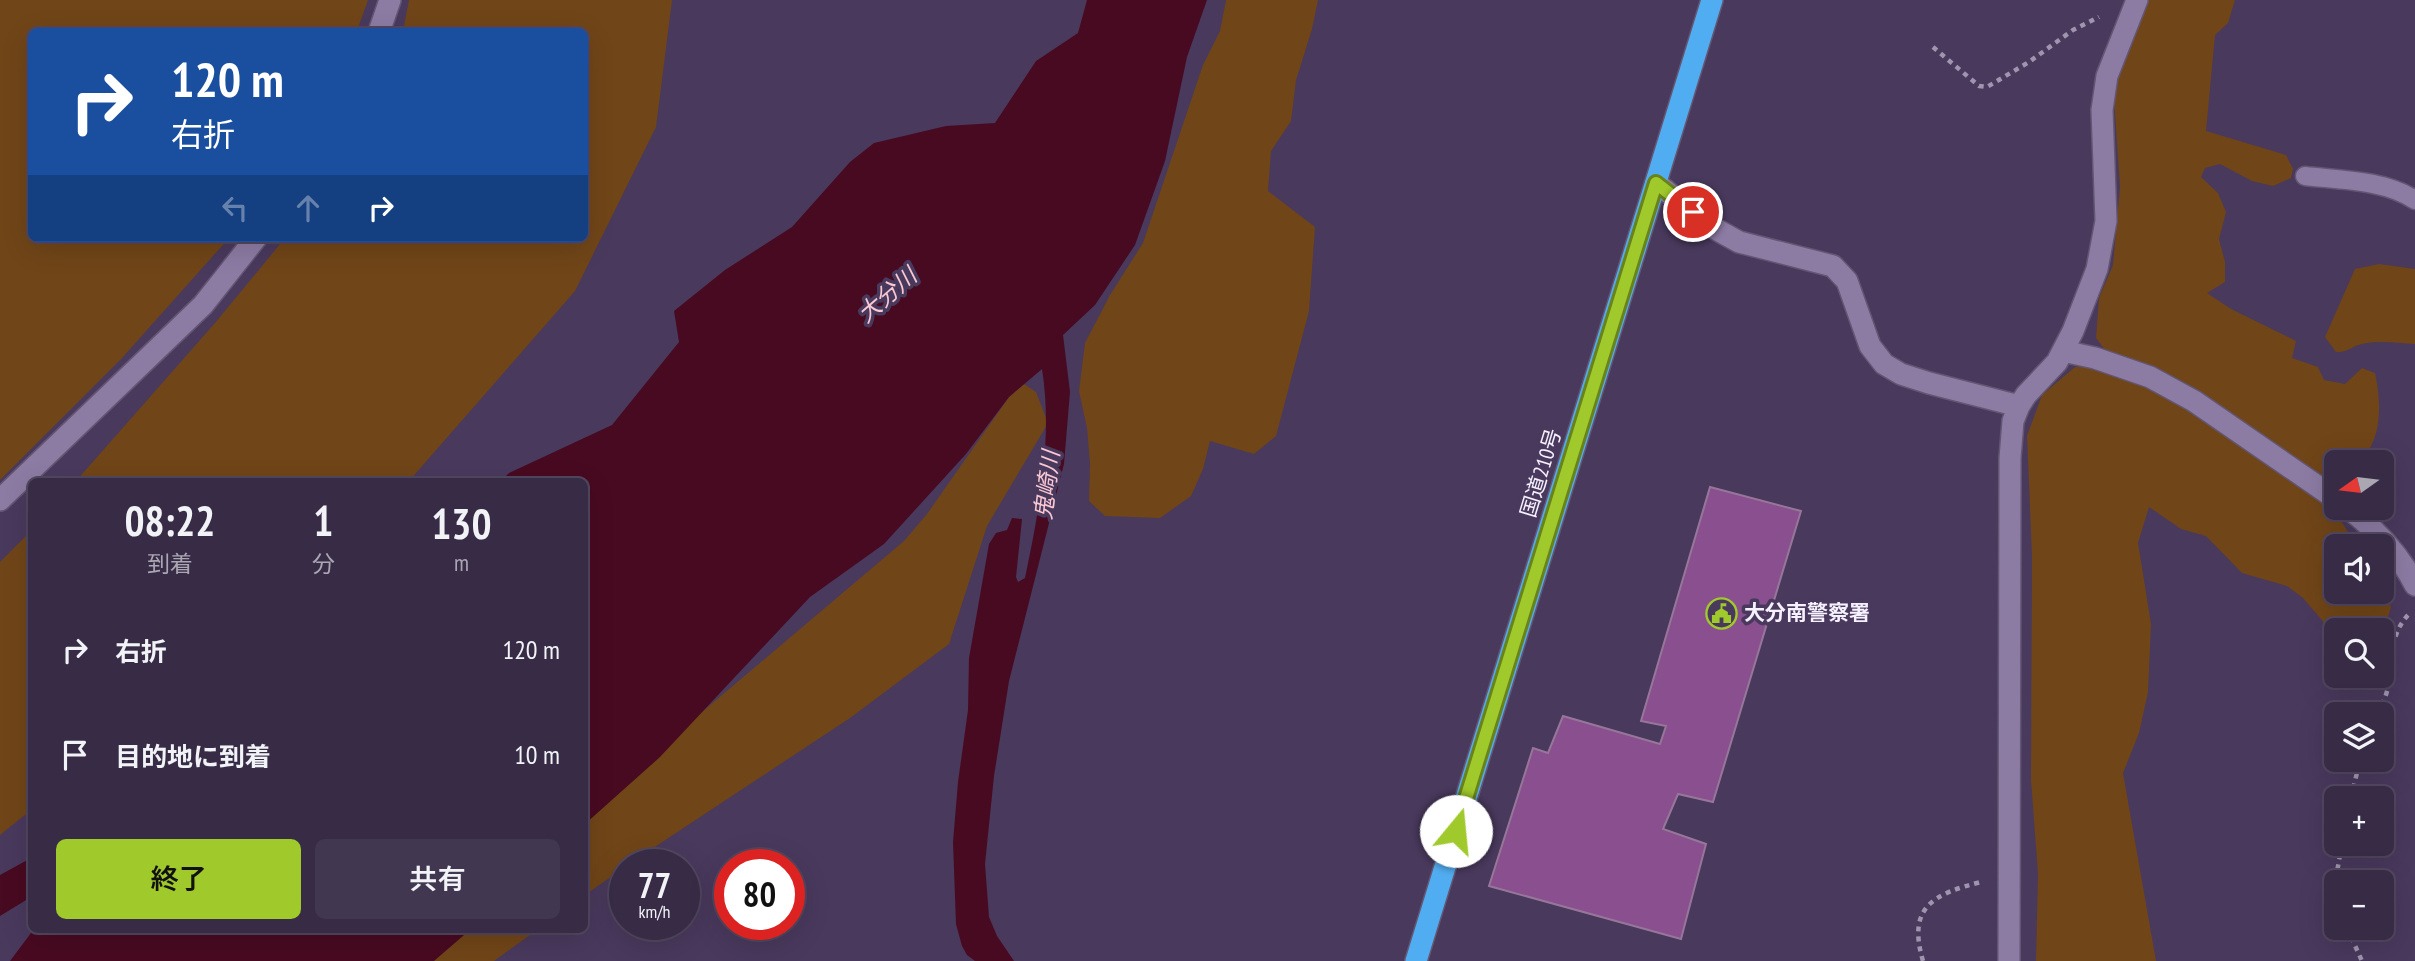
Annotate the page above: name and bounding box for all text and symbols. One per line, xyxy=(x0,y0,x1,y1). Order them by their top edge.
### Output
text: 120 m xyxy=(171,47,284,111)
icon: right xyxy=(56,56,147,147)
text: 右折 xyxy=(171,113,235,155)
pin xyxy=(1663,182,1723,242)
icon: left xyxy=(216,189,254,227)
icon: ahead xyxy=(289,189,327,227)
icon: right xyxy=(362,189,400,227)
icon: arrive xyxy=(1674,193,1712,231)
water label: 大分川 xyxy=(851,259,924,328)
street label: 国道210号 xyxy=(1514,425,1567,520)
water label: 鬼崎川 xyxy=(1028,446,1065,521)
north arrow xyxy=(2324,450,2394,520)
map controls xyxy=(2324,450,2394,940)
text: 08:22 xyxy=(124,493,215,548)
text: 1 xyxy=(313,493,333,548)
text: 130 xyxy=(431,496,492,551)
button: sound xyxy=(2324,534,2394,604)
text: m xyxy=(454,548,469,577)
text: 到着 xyxy=(147,549,193,578)
text: 分 xyxy=(312,549,335,578)
public building icon: 大分南警察署 xyxy=(1704,596,1738,630)
place label: 大分南警察署 xyxy=(1744,599,1870,626)
button: search xyxy=(2324,618,2394,688)
icon: right xyxy=(56,631,94,669)
text: 120 m xyxy=(502,633,560,666)
text: 右折 xyxy=(115,635,167,668)
button: layers xyxy=(2324,702,2394,772)
icon: arrive xyxy=(56,736,94,774)
text: 10 m xyxy=(514,738,560,771)
text: 目的地に到着 xyxy=(115,740,271,773)
button: + xyxy=(2324,786,2394,856)
position arrow xyxy=(1419,794,1493,868)
button: 終了 xyxy=(56,839,301,919)
button: 共有 xyxy=(315,839,560,919)
speed limit sign: 80 xyxy=(714,849,805,940)
text: 77 xyxy=(638,862,671,908)
button: − xyxy=(2324,870,2394,940)
text: km/h xyxy=(639,900,670,923)

